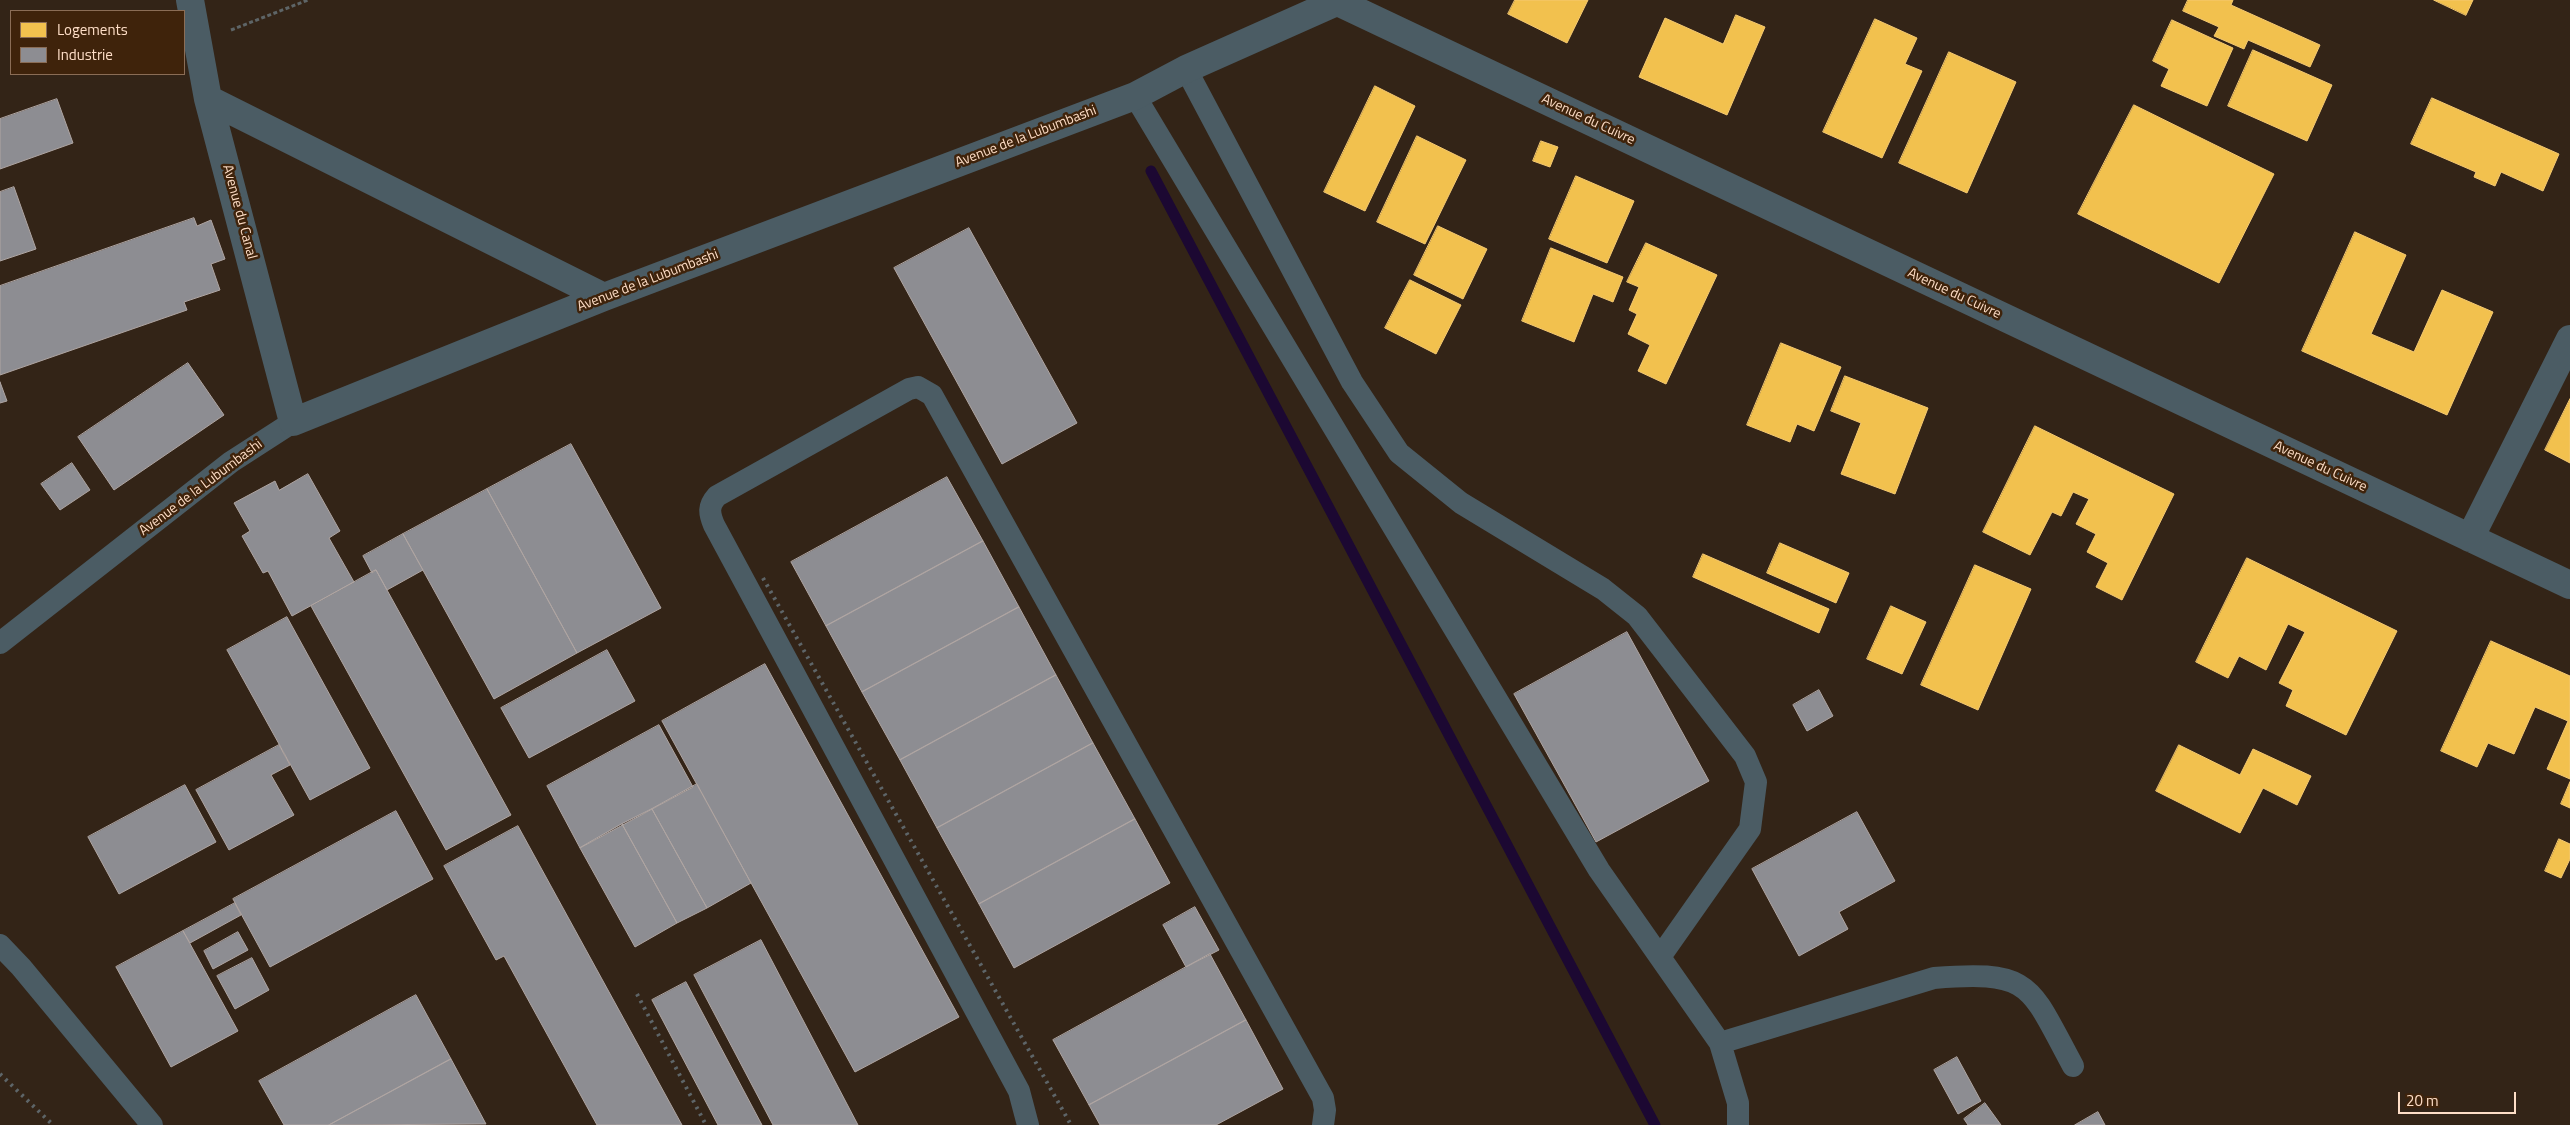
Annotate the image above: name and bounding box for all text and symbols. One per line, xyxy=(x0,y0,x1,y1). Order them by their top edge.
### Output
legend xyxy=(10,10,185,75)
text: Logements xyxy=(57,18,128,41)
text: Industrie xyxy=(57,43,113,66)
street label: Avenue du Cuivre xyxy=(1539,91,1637,149)
street label: Avenue de la Lubumbashi xyxy=(953,102,1099,172)
street label: Avenue du Canal xyxy=(218,163,260,261)
street label: Avenue de la Lubumbashi xyxy=(575,246,721,316)
street label: Avenue du Cuivre xyxy=(1905,265,2003,323)
street label: Avenue de la Lubumbashi xyxy=(136,436,266,540)
street label: Avenue du Cuivre xyxy=(2271,438,2369,496)
scale bar xyxy=(2400,1082,2518,1114)
text: 20 m xyxy=(2406,1089,2439,1112)

